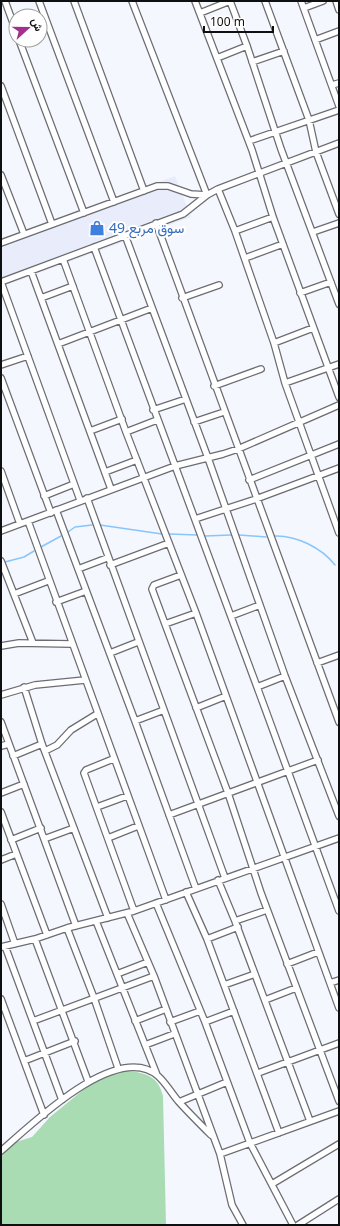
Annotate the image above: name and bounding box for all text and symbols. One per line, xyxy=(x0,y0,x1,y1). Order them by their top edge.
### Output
north arrow xyxy=(8,8,48,48)
scale bar xyxy=(204,8,273,34)
text: 100 m xyxy=(210,13,245,30)
text: ش xyxy=(28,15,47,33)
place label: سوق مربع 49 xyxy=(109,218,184,239)
shop icon: سوق مربع 49 xyxy=(88,219,106,237)

